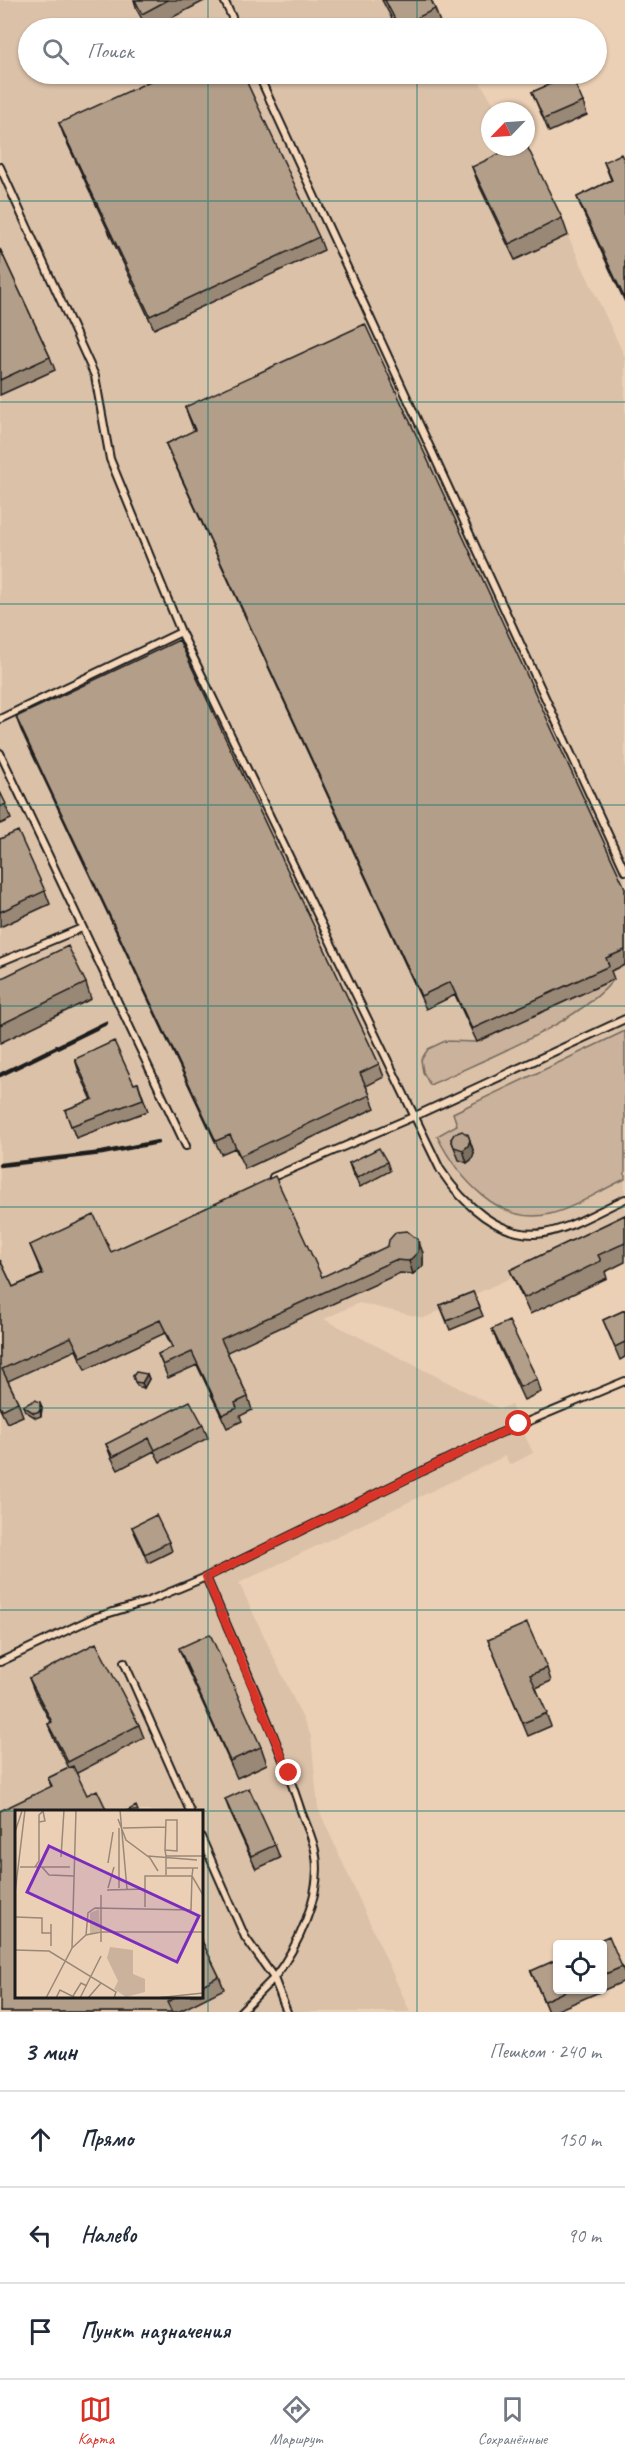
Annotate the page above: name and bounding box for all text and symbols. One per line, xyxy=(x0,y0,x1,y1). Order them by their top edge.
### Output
search box xyxy=(18,18,607,84)
icon: search xyxy=(39,35,72,68)
text: Поиск xyxy=(87,37,133,65)
north arrow xyxy=(481,102,535,156)
route start xyxy=(505,1410,531,1436)
route end xyxy=(275,1759,301,1785)
inset map xyxy=(15,1810,202,1997)
map controls xyxy=(553,1940,607,1994)
button: locate xyxy=(553,1940,607,1994)
text: 3 мин xyxy=(24,2035,77,2068)
text: Пешком · 240 m xyxy=(489,2039,601,2064)
icon: ahead xyxy=(24,2123,57,2156)
text: Прямо xyxy=(81,2125,133,2153)
text: 150 m xyxy=(558,2127,601,2152)
icon: left xyxy=(24,2219,57,2252)
text: Налево xyxy=(81,2221,137,2249)
text: 90 m xyxy=(567,2223,601,2248)
icon: arrive xyxy=(24,2315,57,2348)
text: Пункт назначения xyxy=(81,2317,230,2345)
tab: Карта xyxy=(78,2393,114,2449)
tab: Маршрут xyxy=(270,2393,322,2449)
tab: Сохранённые xyxy=(478,2393,547,2449)

